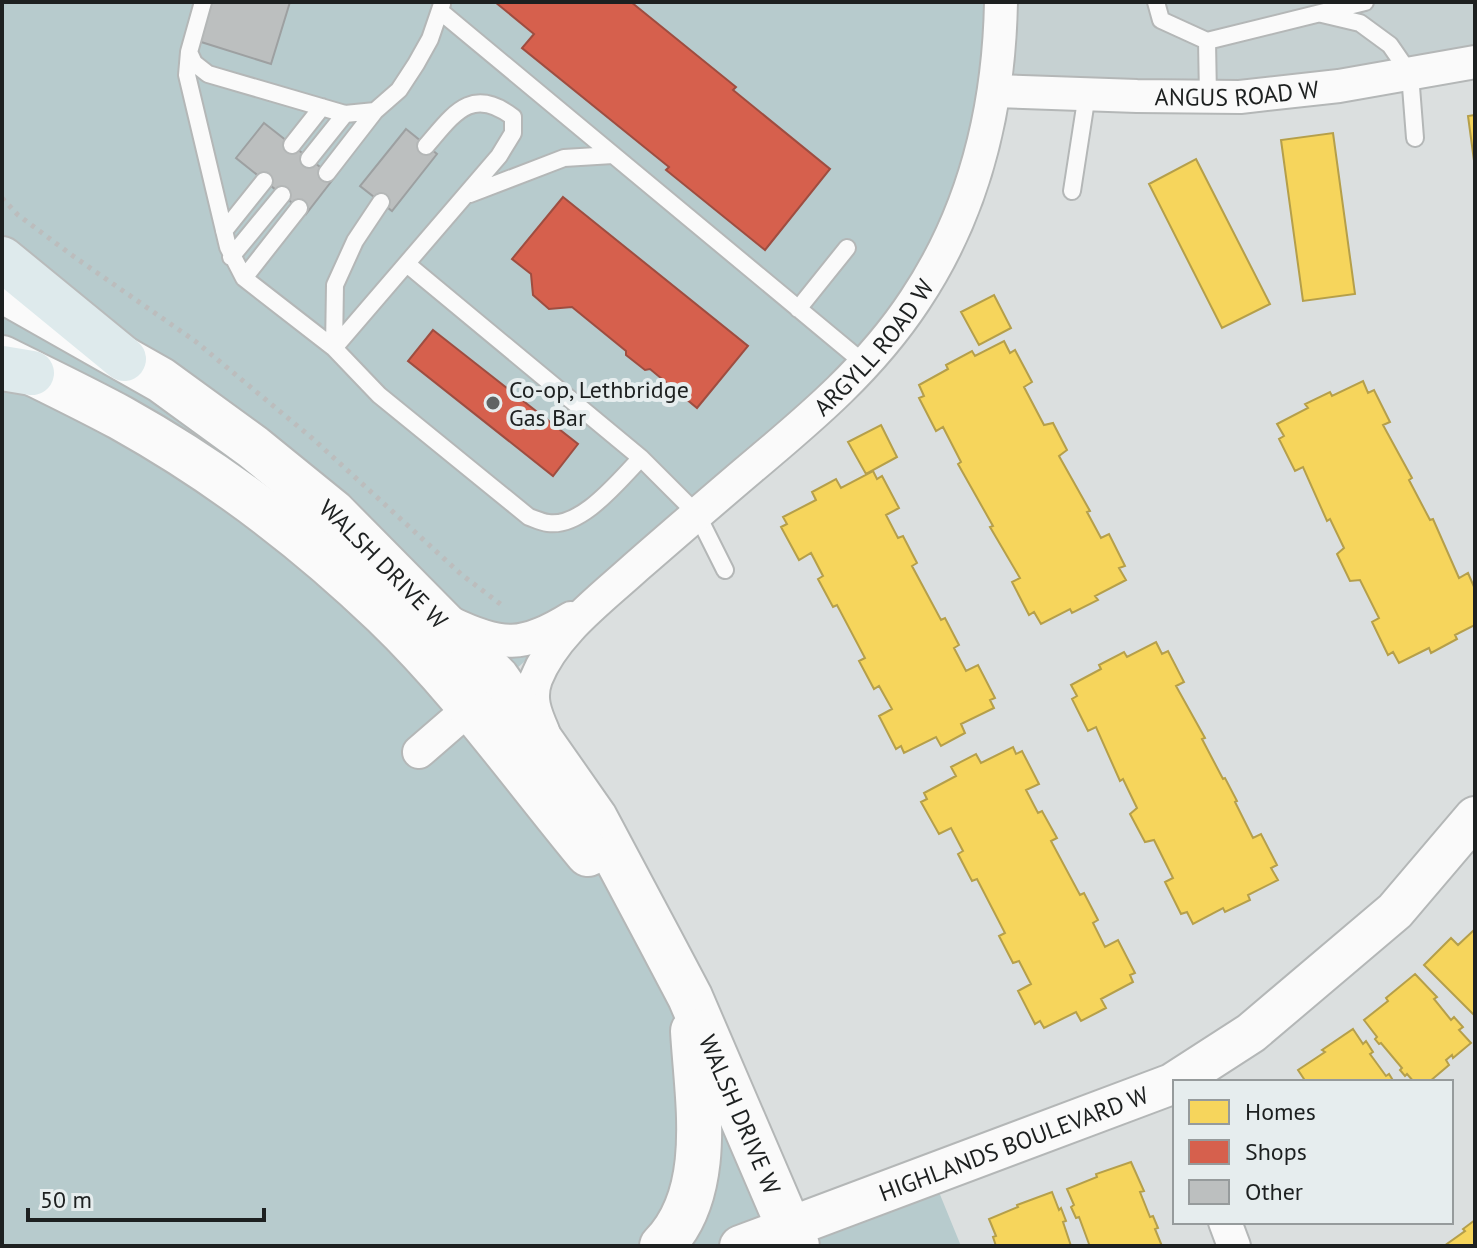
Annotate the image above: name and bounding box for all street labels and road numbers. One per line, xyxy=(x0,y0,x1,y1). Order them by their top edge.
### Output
street label: ANGUS ROAD W xyxy=(1155,73,1320,113)
street label: ARGYLL ROAD W xyxy=(807,273,940,422)
street label: WALSH DRIVE W xyxy=(313,492,455,635)
street label: WALSH DRIVE W xyxy=(692,1030,788,1199)
street label: HIGHLANDS BOULEVARD W xyxy=(874,1079,1153,1208)

